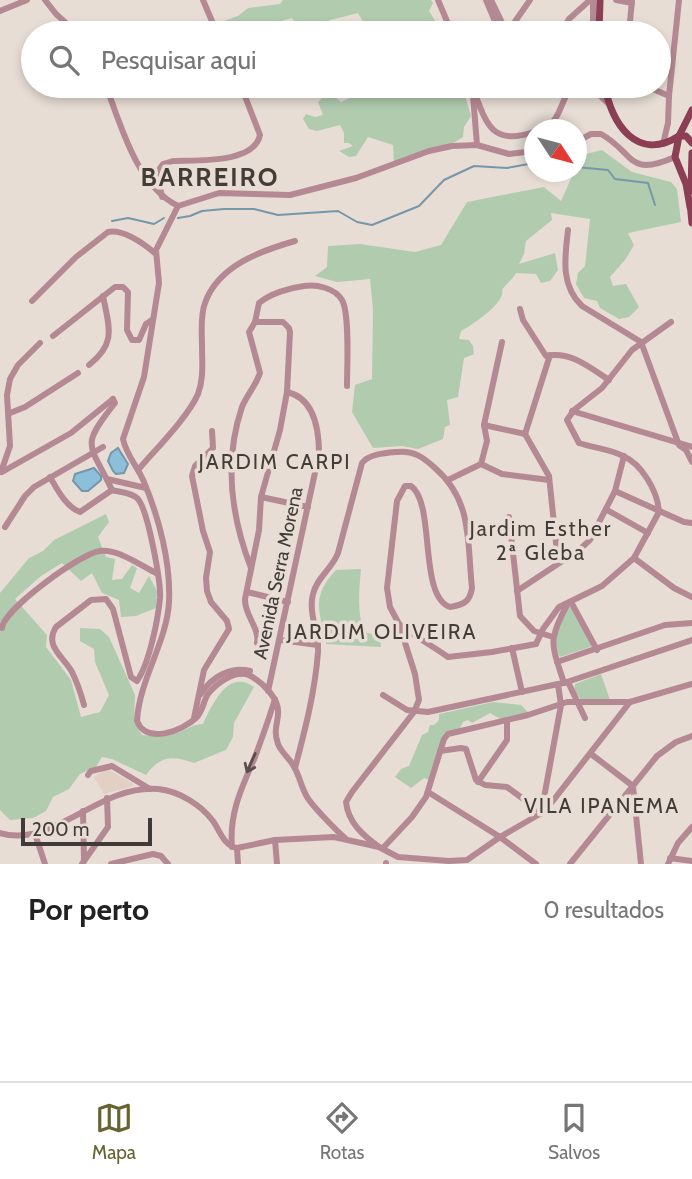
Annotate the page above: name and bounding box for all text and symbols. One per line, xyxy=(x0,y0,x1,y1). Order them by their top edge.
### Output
search box xyxy=(21,21,671,98)
icon: search xyxy=(45,41,83,79)
text: Pesquisar aqui xyxy=(101,44,257,76)
north arrow xyxy=(524,119,587,182)
district label: BARREIRO xyxy=(140,161,280,193)
district label: JARDIM CARPI xyxy=(197,449,352,474)
street label: Avenida Serra Morena xyxy=(249,485,307,661)
district label: Jardim Esther 2ª Gleba xyxy=(469,516,612,565)
district label: JARDIM OLIVEIRA xyxy=(286,619,477,644)
one-way arrow xyxy=(244,752,257,773)
district label: VILA IPANEMA xyxy=(524,793,680,818)
scale bar xyxy=(21,815,152,847)
text: 200 m xyxy=(32,818,89,841)
text: Por perto xyxy=(28,891,149,928)
text: 0 resultados xyxy=(543,896,664,924)
tab: Mapa xyxy=(92,1099,136,1164)
tab: Rotas xyxy=(320,1099,364,1164)
tab: Salvos xyxy=(548,1099,600,1164)

